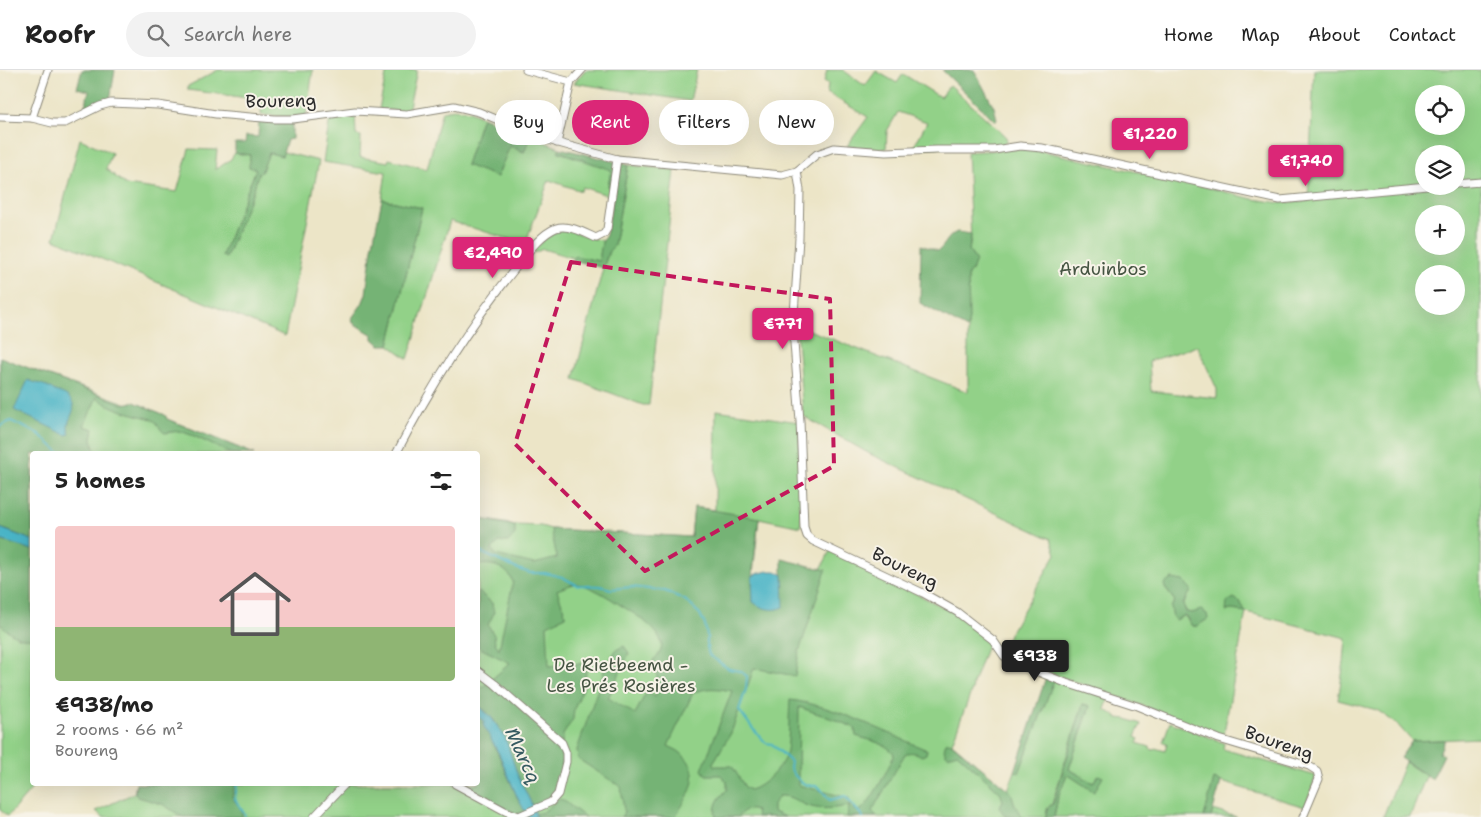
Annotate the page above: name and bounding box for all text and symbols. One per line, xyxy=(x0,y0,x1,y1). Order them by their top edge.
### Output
search box xyxy=(126,12,476,57)
text: Roofr xyxy=(25,19,96,51)
icon: search xyxy=(144,21,172,49)
text: Search here xyxy=(184,22,292,47)
text: Home xyxy=(1164,23,1213,47)
text: Map xyxy=(1241,23,1280,47)
text: About xyxy=(1308,23,1361,47)
text: Contact xyxy=(1389,23,1456,47)
map controls xyxy=(1415,85,1465,315)
button: locate xyxy=(1415,85,1465,135)
street label: Boureng xyxy=(245,88,317,114)
chip: Buy xyxy=(495,100,562,145)
chip: Rent xyxy=(572,100,649,145)
chip: Filters xyxy=(659,100,749,145)
chip: New xyxy=(759,100,834,145)
pin: €1,220 xyxy=(1109,118,1191,160)
text: €1,220 xyxy=(1123,123,1177,144)
pin: €1,740 xyxy=(1265,144,1347,187)
button: layers xyxy=(1415,145,1465,195)
text: €1,740 xyxy=(1279,150,1333,171)
button: + xyxy=(1415,205,1465,255)
pin: €2,490 xyxy=(452,236,534,279)
text: €2,490 xyxy=(464,242,522,263)
park label: Arduinbos xyxy=(1059,257,1147,281)
button: − xyxy=(1415,265,1465,315)
pin: €771 xyxy=(753,308,813,350)
text: €771 xyxy=(763,313,803,334)
text: 5 homes xyxy=(55,467,146,495)
icon: filters xyxy=(427,467,455,495)
street label: Boureng xyxy=(868,542,942,594)
icon: home xyxy=(210,559,300,649)
pin: €938 xyxy=(1005,640,1065,682)
text: €938 xyxy=(1013,645,1057,666)
park label: De Rietbeemd - Les Prés Rosières xyxy=(546,653,696,698)
text: €938/mo xyxy=(55,691,154,719)
text: 2 rooms · 66 m² xyxy=(55,719,183,740)
street label: Boureng xyxy=(1241,720,1317,766)
water label: Marcq xyxy=(499,723,547,788)
text: Boureng xyxy=(55,740,118,761)

